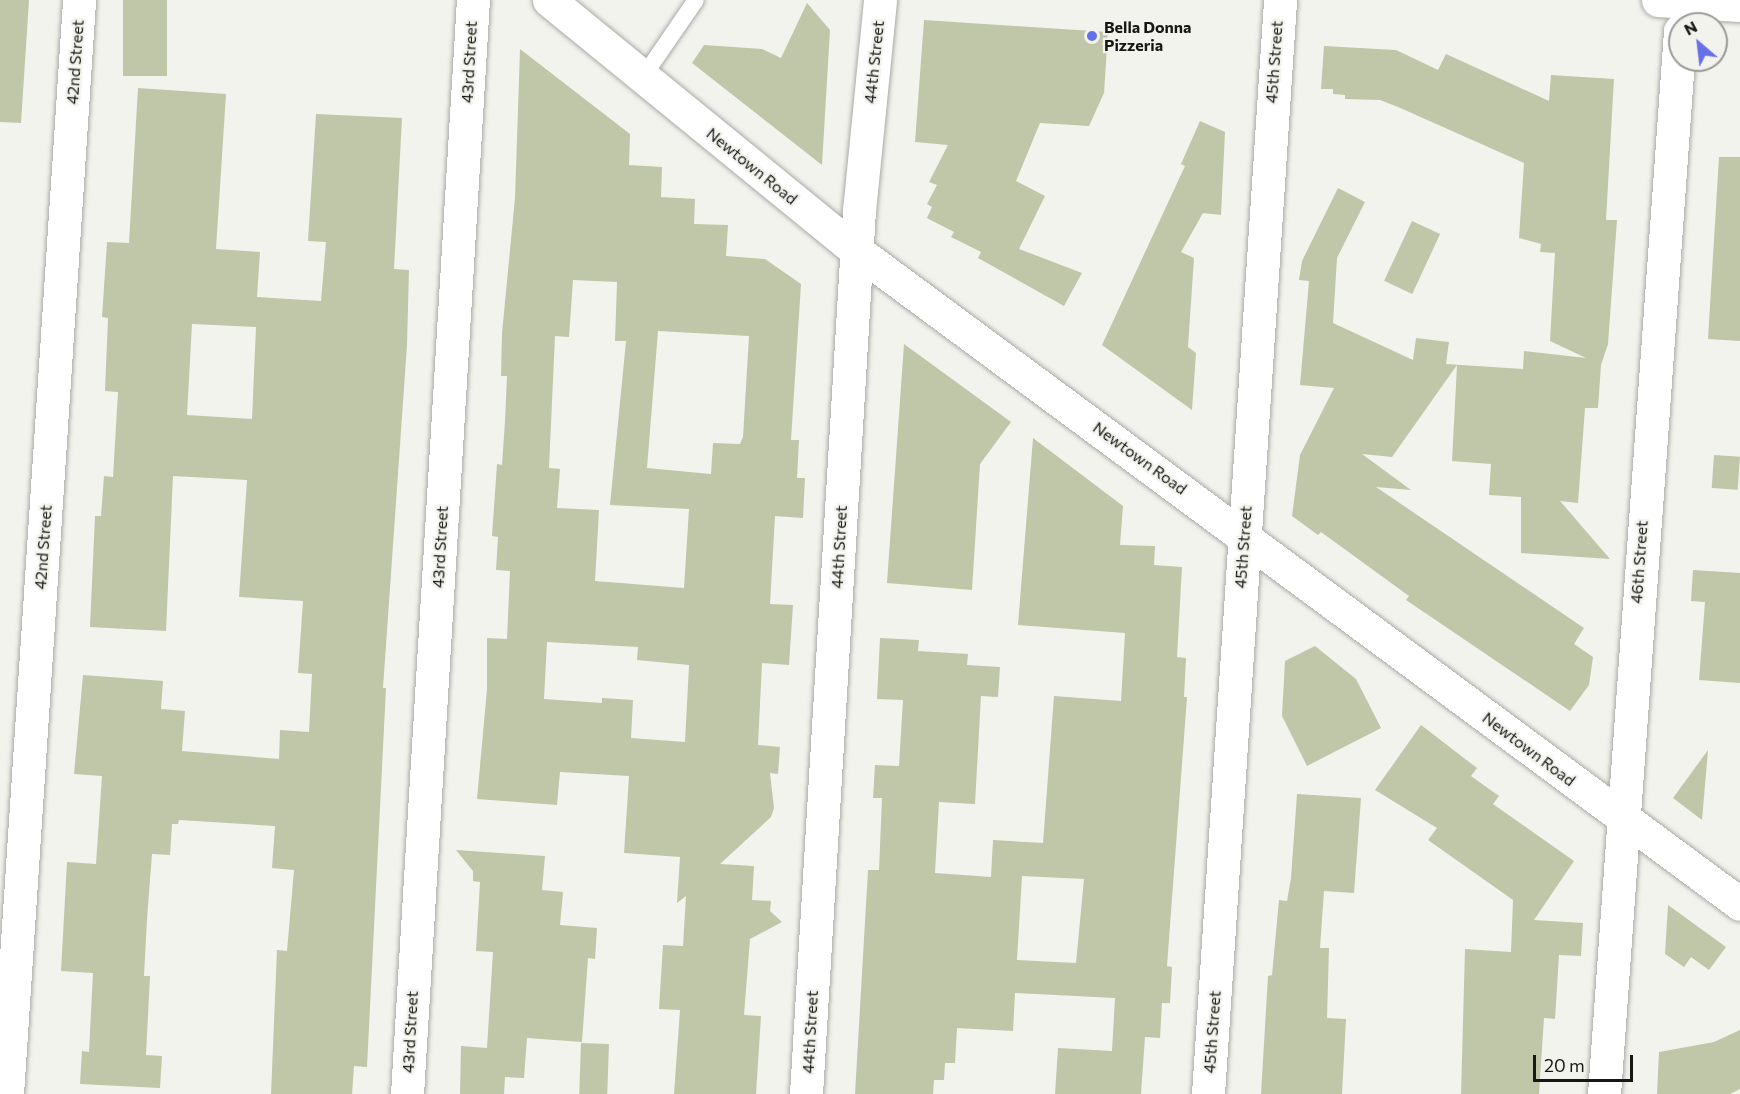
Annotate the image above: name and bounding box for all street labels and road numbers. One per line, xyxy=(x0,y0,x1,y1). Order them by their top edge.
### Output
street label: 42nd Street xyxy=(62,19,88,105)
street label: 43rd Street xyxy=(457,20,481,104)
street label: 44th Street xyxy=(860,20,888,104)
street label: 45th Street xyxy=(1262,20,1286,104)
street label: Newtown Road xyxy=(703,124,801,208)
street label: Newtown Road xyxy=(1089,418,1191,498)
street label: 42nd Street xyxy=(30,504,56,590)
street label: 43rd Street xyxy=(428,505,452,589)
street label: 44th Street xyxy=(827,505,851,589)
street label: 45th Street xyxy=(1231,505,1255,589)
street label: 46th Street xyxy=(1627,520,1651,604)
street label: Newtown Road xyxy=(1479,708,1579,790)
street label: 43rd Street xyxy=(398,990,422,1074)
street label: 44th Street xyxy=(798,990,822,1074)
street label: 45th Street xyxy=(1200,990,1224,1074)

